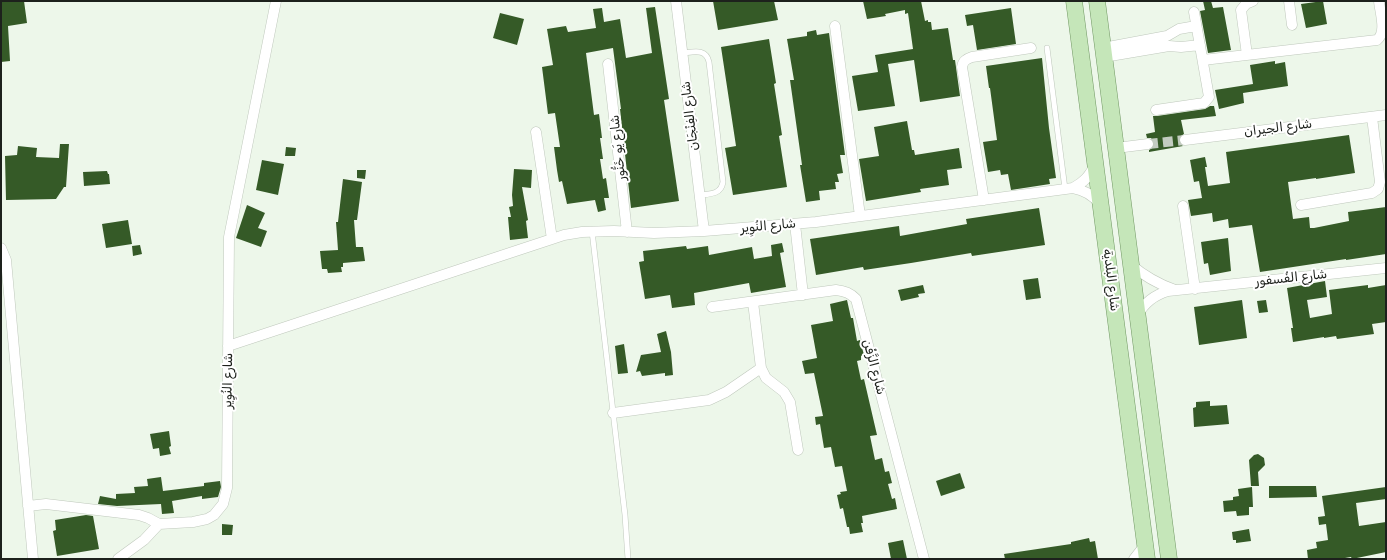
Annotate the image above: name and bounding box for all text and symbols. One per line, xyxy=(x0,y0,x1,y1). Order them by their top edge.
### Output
street label: شارع الفِنْجَان xyxy=(678,80,702,152)
street label: شارع يَو خَنُّور xyxy=(607,114,629,182)
street label: شارع الجيران xyxy=(1243,116,1313,140)
street label: شارع النُوِير xyxy=(739,216,797,236)
street label: شارع البلدية xyxy=(1099,248,1123,312)
street label: شارع الفُسفور xyxy=(1254,266,1328,290)
street label: شارع الزَّفْن xyxy=(859,337,889,397)
street label: شارع النُوِير xyxy=(220,353,236,409)

